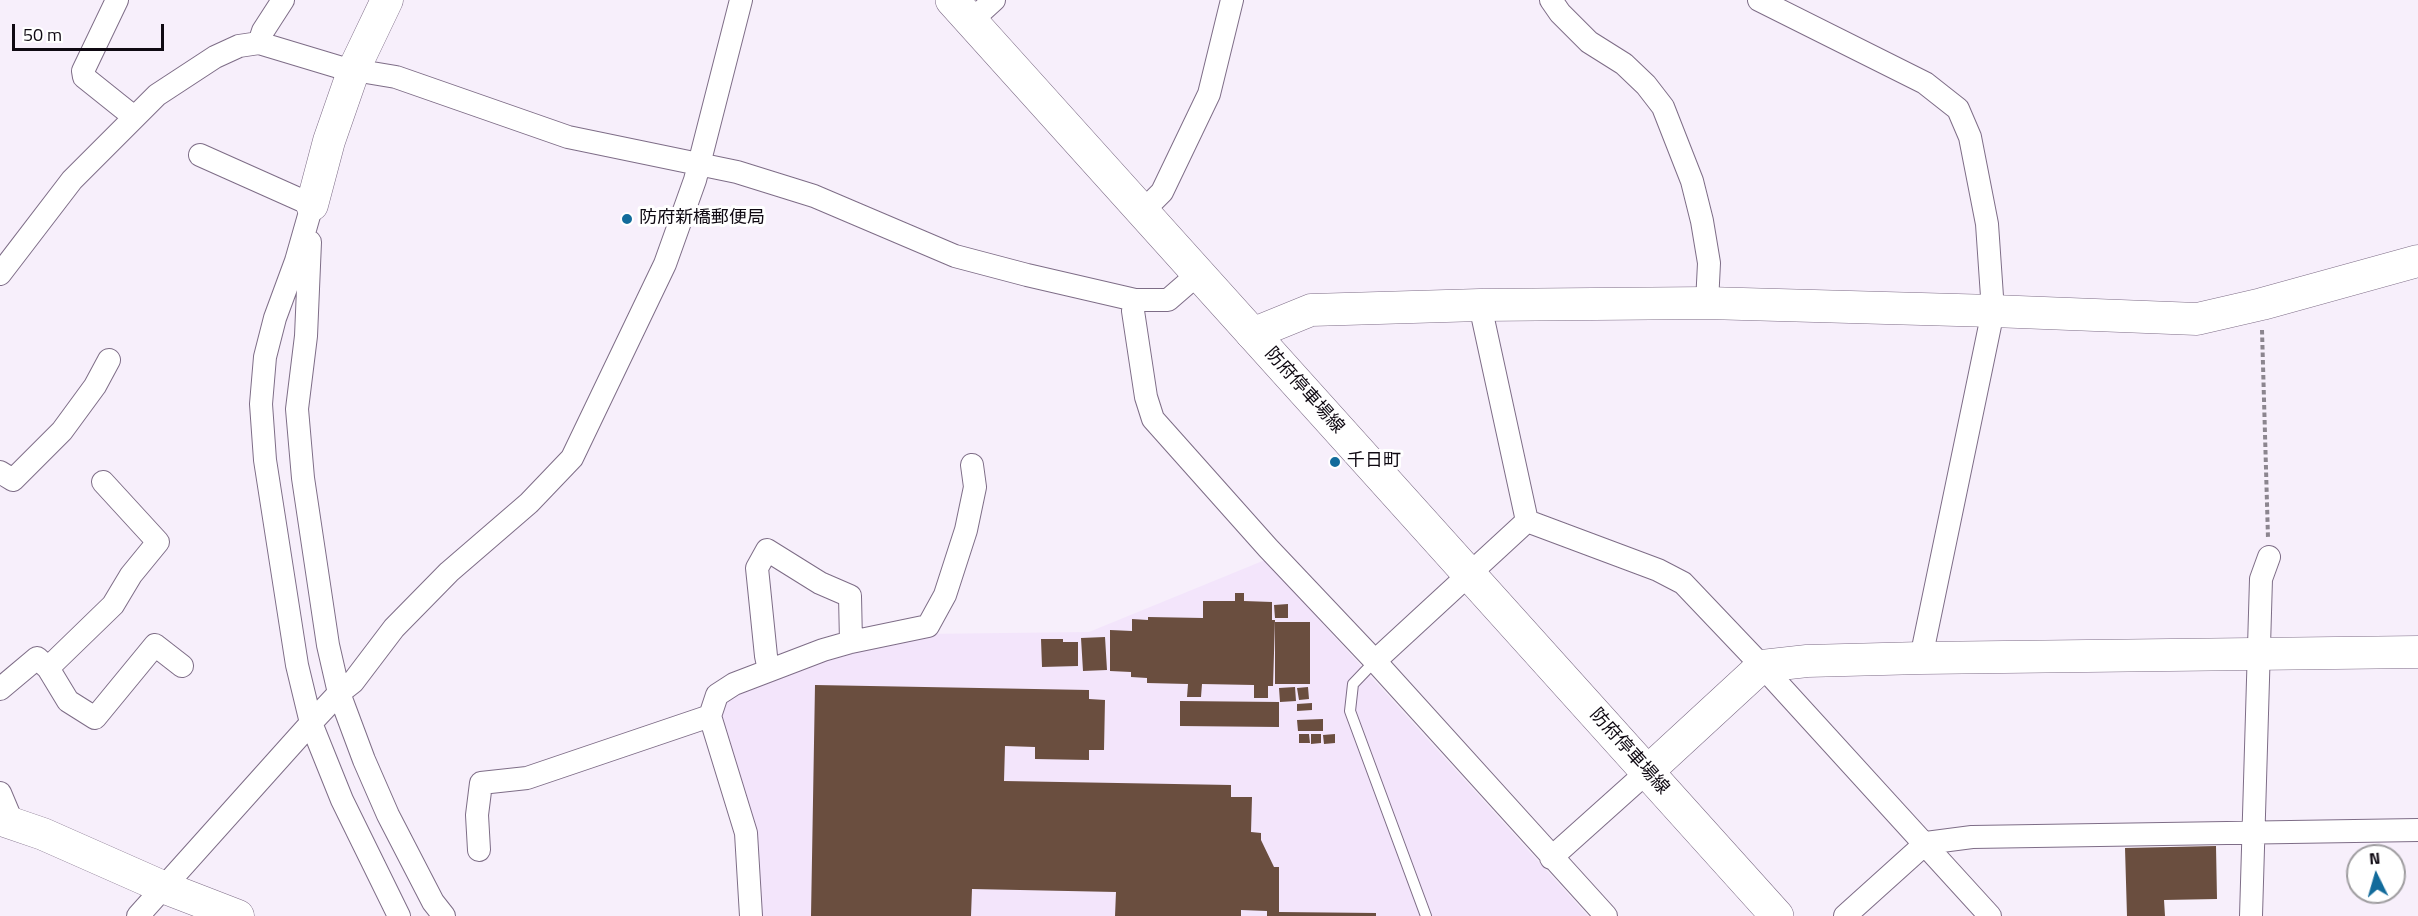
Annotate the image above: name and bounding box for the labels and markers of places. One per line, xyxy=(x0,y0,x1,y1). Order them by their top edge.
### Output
place label: 防府新橋郵便局 xyxy=(639,208,765,230)
marker: 防府新橋郵便局 xyxy=(620,212,634,226)
place label: 千日町 xyxy=(1347,451,1401,473)
marker: 千日町 xyxy=(1328,455,1342,469)

